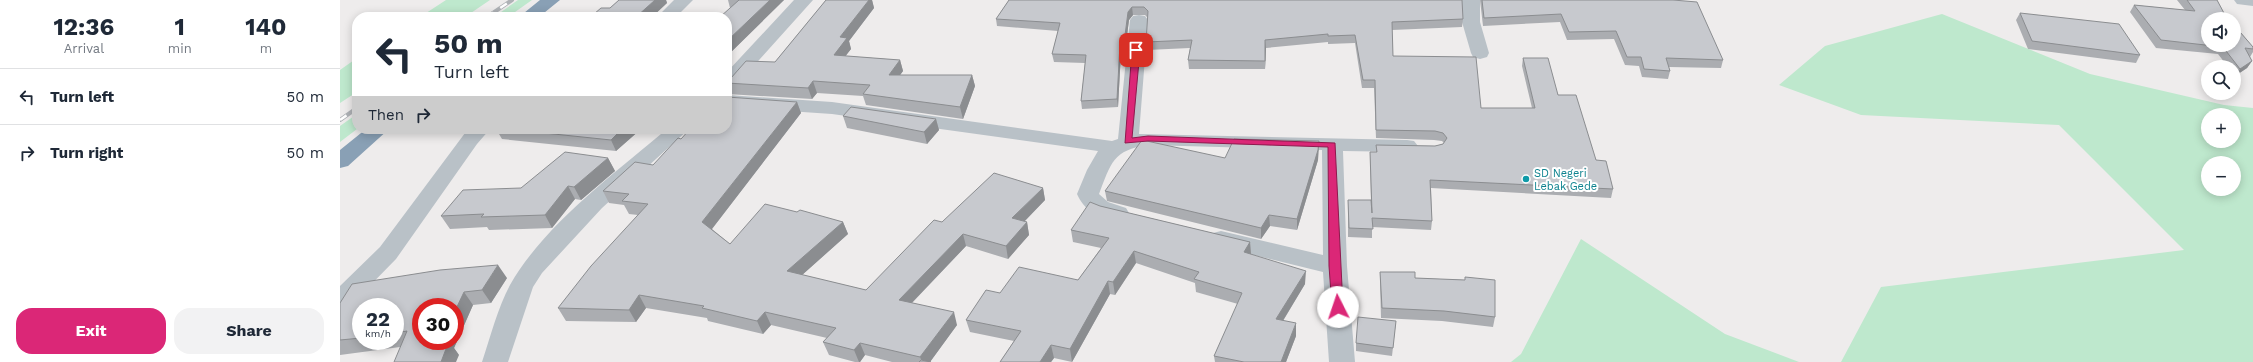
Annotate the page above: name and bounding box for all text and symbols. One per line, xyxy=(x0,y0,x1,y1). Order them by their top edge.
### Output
map controls xyxy=(2201,12,2241,196)
button: sound xyxy=(2201,12,2241,52)
text: 12:36 xyxy=(53,13,114,41)
text: 1 xyxy=(175,13,185,41)
text: 140 xyxy=(245,13,287,41)
text: 50 m xyxy=(434,27,503,60)
icon: left xyxy=(368,28,420,80)
pin xyxy=(1119,33,1153,67)
icon: arrive xyxy=(1125,39,1147,61)
text: Arrival xyxy=(64,41,104,56)
text: min xyxy=(168,41,192,56)
text: m xyxy=(260,41,272,56)
button: search xyxy=(2201,60,2241,100)
text: Turn left xyxy=(434,61,509,82)
icon: left xyxy=(16,86,38,108)
text: Turn left xyxy=(50,88,114,106)
text: 50 m xyxy=(287,88,324,106)
icon: right xyxy=(412,104,434,126)
text: Then xyxy=(368,106,404,124)
button: + xyxy=(2201,108,2241,148)
icon: right xyxy=(16,142,38,164)
text: Turn right xyxy=(50,144,123,162)
text: 50 m xyxy=(287,144,324,162)
button: − xyxy=(2201,156,2241,196)
place label: SD Negeri Lebak Gede xyxy=(1534,167,1597,193)
marker: SD Negeri Lebak Gede xyxy=(1521,174,1531,184)
position arrow xyxy=(1317,286,1359,328)
speed limit sign: 30 xyxy=(412,298,464,350)
text: 22 xyxy=(366,307,390,331)
button: Exit xyxy=(16,308,166,354)
button: Share xyxy=(174,308,324,354)
text: km/h xyxy=(365,328,391,339)

